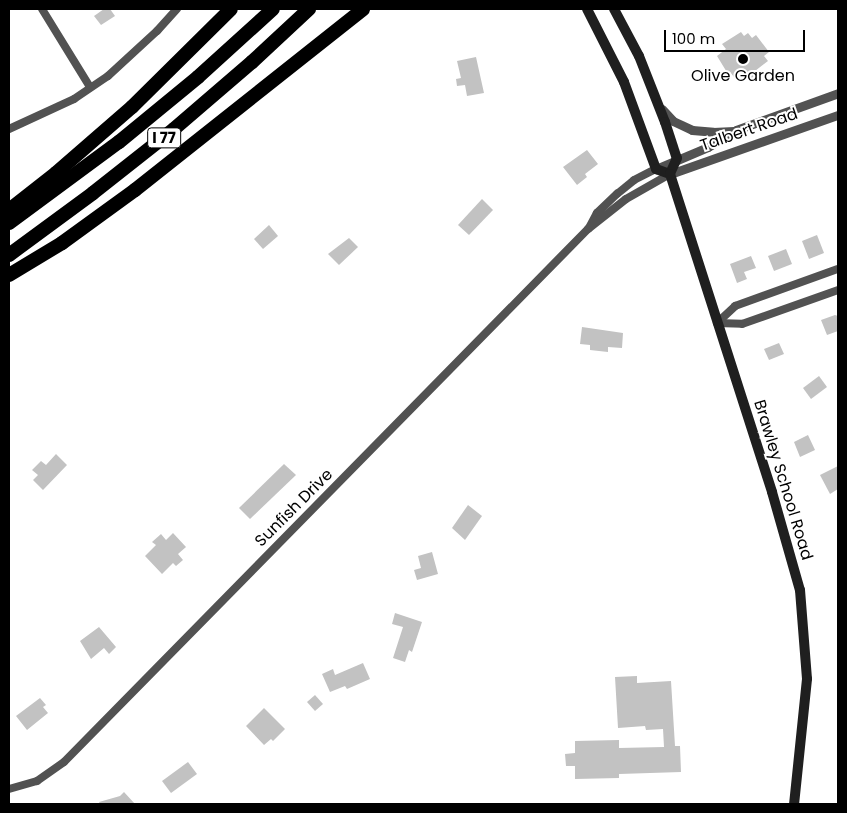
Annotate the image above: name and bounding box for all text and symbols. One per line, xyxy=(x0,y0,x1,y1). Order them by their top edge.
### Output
scale bar xyxy=(667,20,808,52)
text: 100 m xyxy=(672,28,715,49)
marker: Olive Garden xyxy=(737,53,749,65)
place label: Olive Garden xyxy=(691,66,795,86)
street label: Talbert Road xyxy=(698,104,800,156)
road number: I 77 xyxy=(146,126,182,150)
street label: Brawley School Road xyxy=(749,398,817,562)
street label: Sunfish Drive xyxy=(251,465,337,551)

